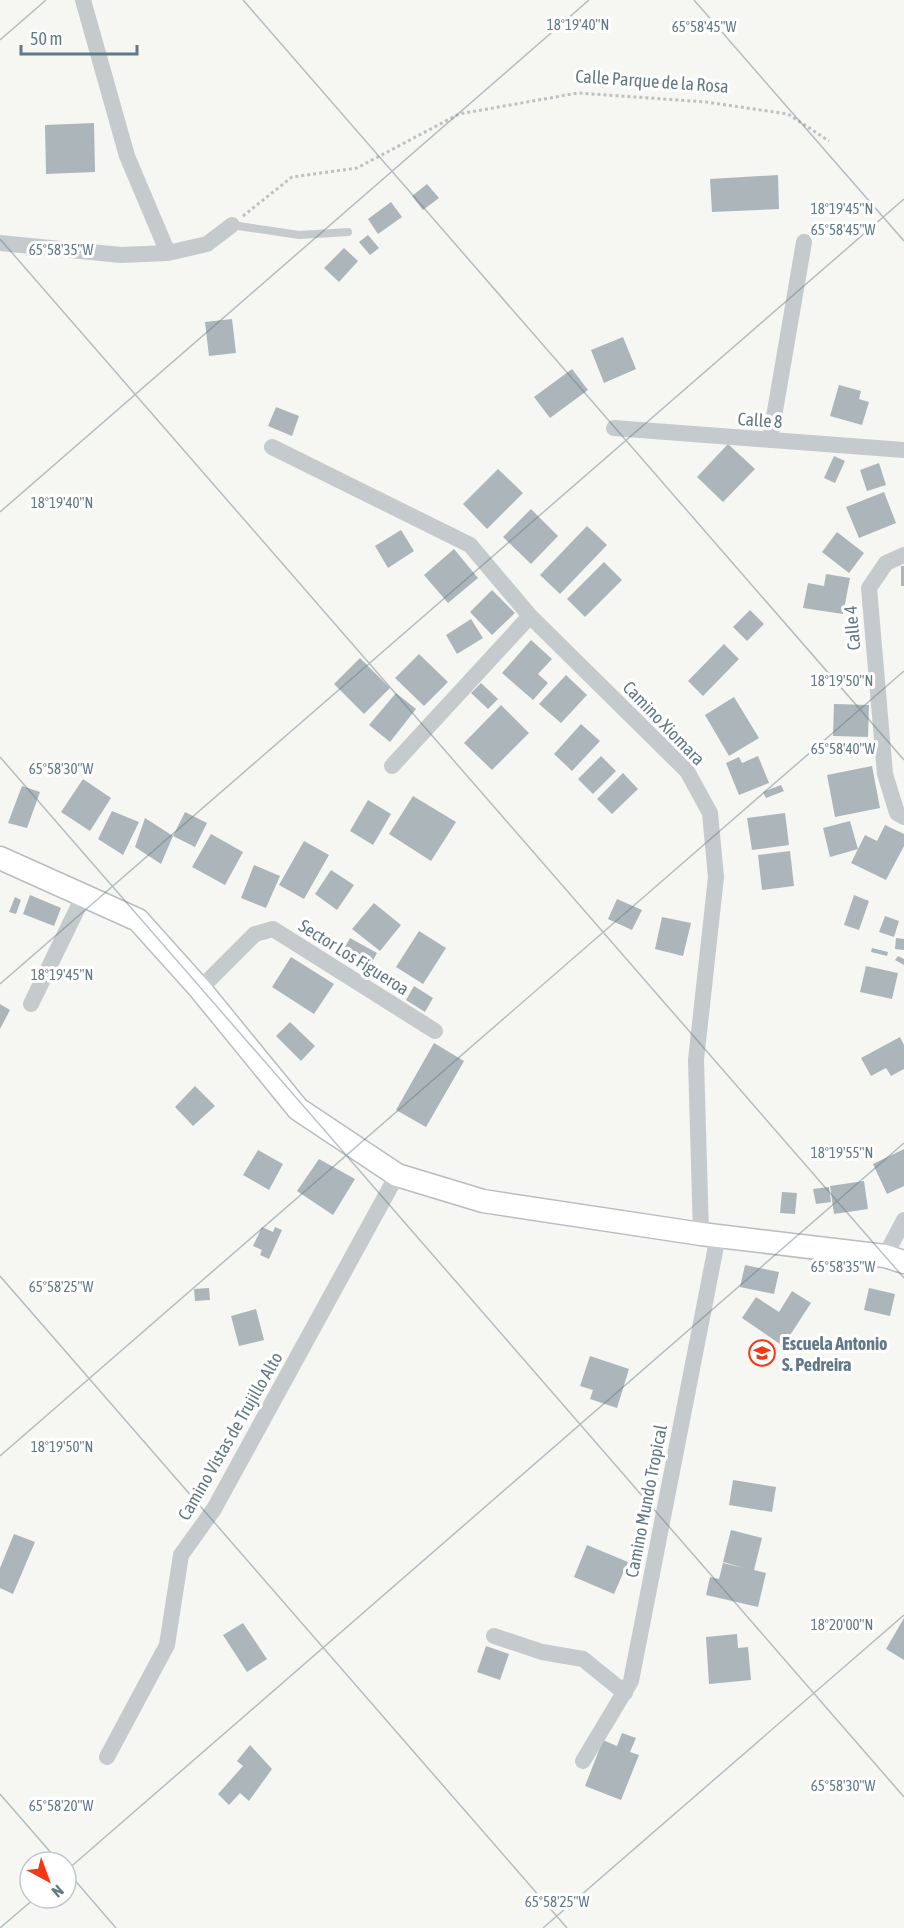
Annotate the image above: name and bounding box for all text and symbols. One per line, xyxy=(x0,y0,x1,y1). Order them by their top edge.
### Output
text: 18°19'40"N xyxy=(547,16,609,33)
scale bar xyxy=(21,18,136,56)
text: 65°58'45"W xyxy=(672,18,736,35)
text: 50 m xyxy=(30,28,62,49)
street label: Calle Parque de la Rosa xyxy=(575,65,729,97)
text: 18°19'45"N xyxy=(811,200,873,217)
text: 65°58'45"W xyxy=(811,221,875,238)
text: 65°58'35"W xyxy=(29,241,93,258)
street label: Calle 8 xyxy=(737,408,783,432)
text: 18°19'40"N xyxy=(31,494,93,511)
street label: Calle 4 xyxy=(840,605,864,651)
text: 18°19'50"N xyxy=(811,672,873,689)
street label: Camino Xiomara xyxy=(619,677,709,769)
text: 65°58'40"W xyxy=(811,740,875,757)
text: 65°58'30"W xyxy=(29,760,93,777)
street label: Sector Los Figueroa xyxy=(295,915,413,999)
text: 18°19'45"N xyxy=(31,966,93,983)
text: 18°19'55"N xyxy=(811,1144,873,1161)
text: 65°58'35"W xyxy=(811,1258,875,1275)
text: 65°58'25"W xyxy=(29,1278,93,1295)
place label: Escuela Antonio S. Pedreira xyxy=(782,1333,888,1375)
school or university icon: Escuela Antonio S. Pedreira xyxy=(747,1338,777,1368)
street label: Camino Vistas de Trujillo Alto xyxy=(173,1348,287,1524)
street label: Camino Mundo Tropical xyxy=(621,1423,671,1579)
text: 18°19'50"N xyxy=(31,1438,93,1455)
text: 18°20'00"N xyxy=(811,1616,873,1633)
text: 65°58'30"W xyxy=(811,1777,875,1794)
text: 65°58'20"W xyxy=(29,1797,93,1814)
north arrow xyxy=(18,1850,78,1910)
text: N xyxy=(48,1881,67,1901)
text: 65°58'25"W xyxy=(525,1893,589,1910)

